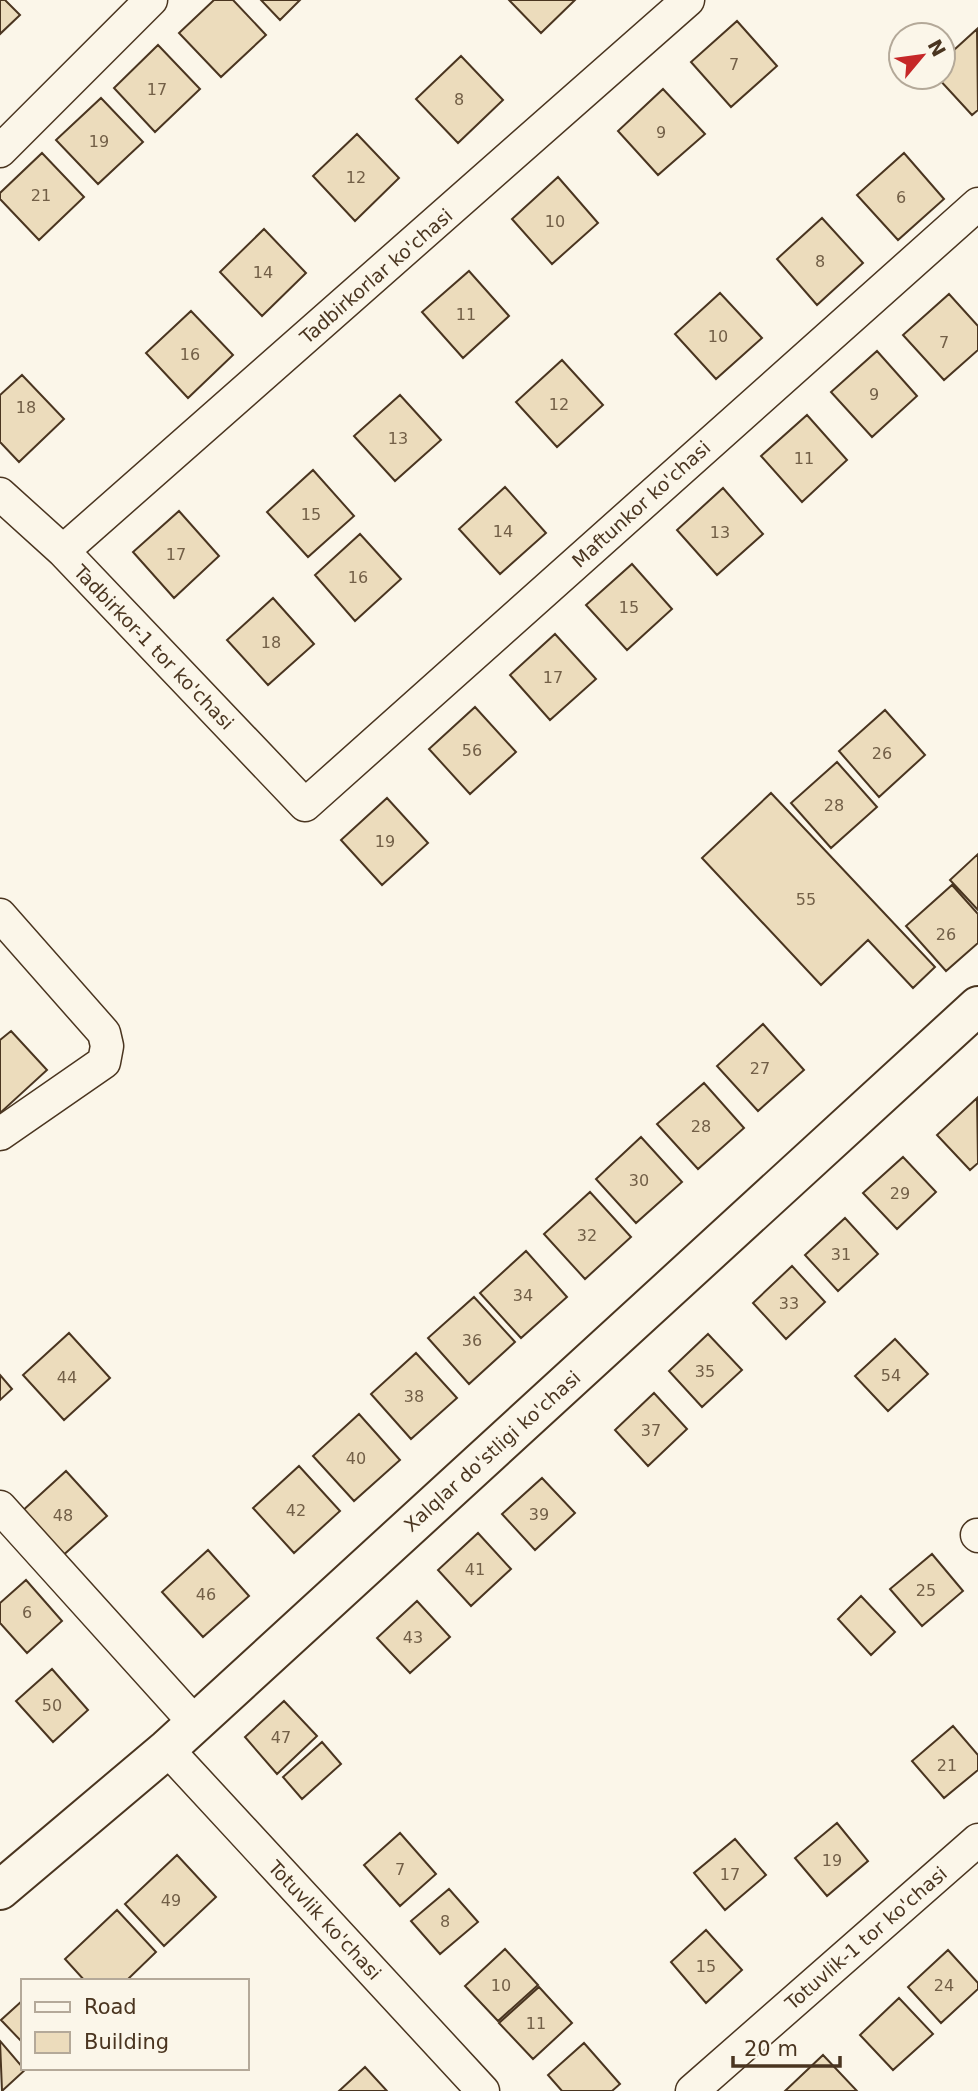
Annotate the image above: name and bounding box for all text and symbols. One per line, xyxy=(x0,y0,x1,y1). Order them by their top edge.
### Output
north arrow xyxy=(887,21,957,91)
text: N xyxy=(923,35,950,60)
house number: 7 xyxy=(729,55,739,74)
house number: 17 xyxy=(147,80,167,99)
house number: 8 xyxy=(454,90,464,109)
house number: 9 xyxy=(656,123,666,142)
house number: 19 xyxy=(89,132,109,151)
house number: 12 xyxy=(346,168,366,187)
house number: 21 xyxy=(31,186,51,205)
house number: 6 xyxy=(896,188,906,207)
street label: Tadbirkorlar ko'chasi xyxy=(295,204,457,349)
house number: 10 xyxy=(545,212,565,231)
house number: 8 xyxy=(815,252,825,271)
house number: 14 xyxy=(253,263,273,282)
house number: 11 xyxy=(456,305,476,324)
house number: 10 xyxy=(708,327,728,346)
house number: 7 xyxy=(939,333,949,352)
house number: 16 xyxy=(180,345,200,364)
house number: 9 xyxy=(869,385,879,404)
house number: 12 xyxy=(549,395,569,414)
house number: 18 xyxy=(16,398,36,417)
house number: 13 xyxy=(388,429,408,448)
street label: Maftunkor ko'chasi xyxy=(567,436,715,572)
house number: 11 xyxy=(794,449,814,468)
house number: 15 xyxy=(301,505,321,524)
house number: 14 xyxy=(493,522,513,541)
house number: 13 xyxy=(710,523,730,542)
house number: 17 xyxy=(166,545,186,564)
street label: Tadbirkor-1 tor ko'chasi xyxy=(69,559,238,734)
house number: 16 xyxy=(348,568,368,587)
house number: 15 xyxy=(619,598,639,617)
house number: 18 xyxy=(261,633,281,652)
house number: 17 xyxy=(543,668,563,687)
house number: 56 xyxy=(462,741,482,760)
house number: 26 xyxy=(872,744,892,763)
house number: 28 xyxy=(824,796,844,815)
house number: 19 xyxy=(375,832,395,851)
house number: 55 xyxy=(796,890,816,909)
house number: 26 xyxy=(936,925,956,944)
house number: 27 xyxy=(750,1059,770,1078)
house number: 28 xyxy=(691,1117,711,1136)
house number: 30 xyxy=(629,1171,649,1190)
house number: 29 xyxy=(890,1184,910,1203)
house number: 32 xyxy=(577,1226,597,1245)
house number: 31 xyxy=(831,1245,851,1264)
house number: 34 xyxy=(513,1286,533,1305)
house number: 33 xyxy=(779,1294,799,1313)
house number: 36 xyxy=(462,1331,482,1350)
house number: 35 xyxy=(695,1362,715,1381)
street label: Xalqlar do'stligi ko'chasi xyxy=(399,1366,585,1536)
house number: 54 xyxy=(881,1366,901,1385)
house number: 44 xyxy=(57,1368,77,1387)
house number: 38 xyxy=(404,1387,424,1406)
house number: 37 xyxy=(641,1421,661,1440)
house number: 40 xyxy=(346,1449,366,1468)
house number: 42 xyxy=(286,1501,306,1520)
house number: 39 xyxy=(529,1505,549,1524)
house number: 48 xyxy=(53,1506,73,1525)
house number: 41 xyxy=(465,1560,485,1579)
house number: 25 xyxy=(916,1581,936,1600)
house number: 46 xyxy=(196,1585,216,1604)
house number: 6 xyxy=(22,1603,32,1622)
house number: 43 xyxy=(403,1628,423,1647)
house number: 50 xyxy=(42,1696,62,1715)
house number: 47 xyxy=(271,1728,291,1747)
house number: 21 xyxy=(937,1756,957,1775)
house number: 19 xyxy=(822,1851,842,1870)
street label: Totuvlik ko'chasi xyxy=(263,1855,386,1984)
house number: 7 xyxy=(395,1860,405,1879)
street label: Totuvlik-1 tor ko'chasi xyxy=(780,1862,951,2015)
house number: 17 xyxy=(720,1865,740,1884)
house number: 49 xyxy=(161,1891,181,1910)
house number: 8 xyxy=(440,1912,450,1931)
house number: 15 xyxy=(696,1957,716,1976)
house number: 10 xyxy=(491,1976,511,1995)
house number: 24 xyxy=(934,1976,954,1995)
legend xyxy=(21,1979,248,2070)
text: Road xyxy=(84,1995,137,2019)
house number: 11 xyxy=(526,2014,546,2033)
scale bar xyxy=(733,2024,840,2068)
text: Building xyxy=(84,2030,169,2054)
text: 20 m xyxy=(744,2037,798,2061)

